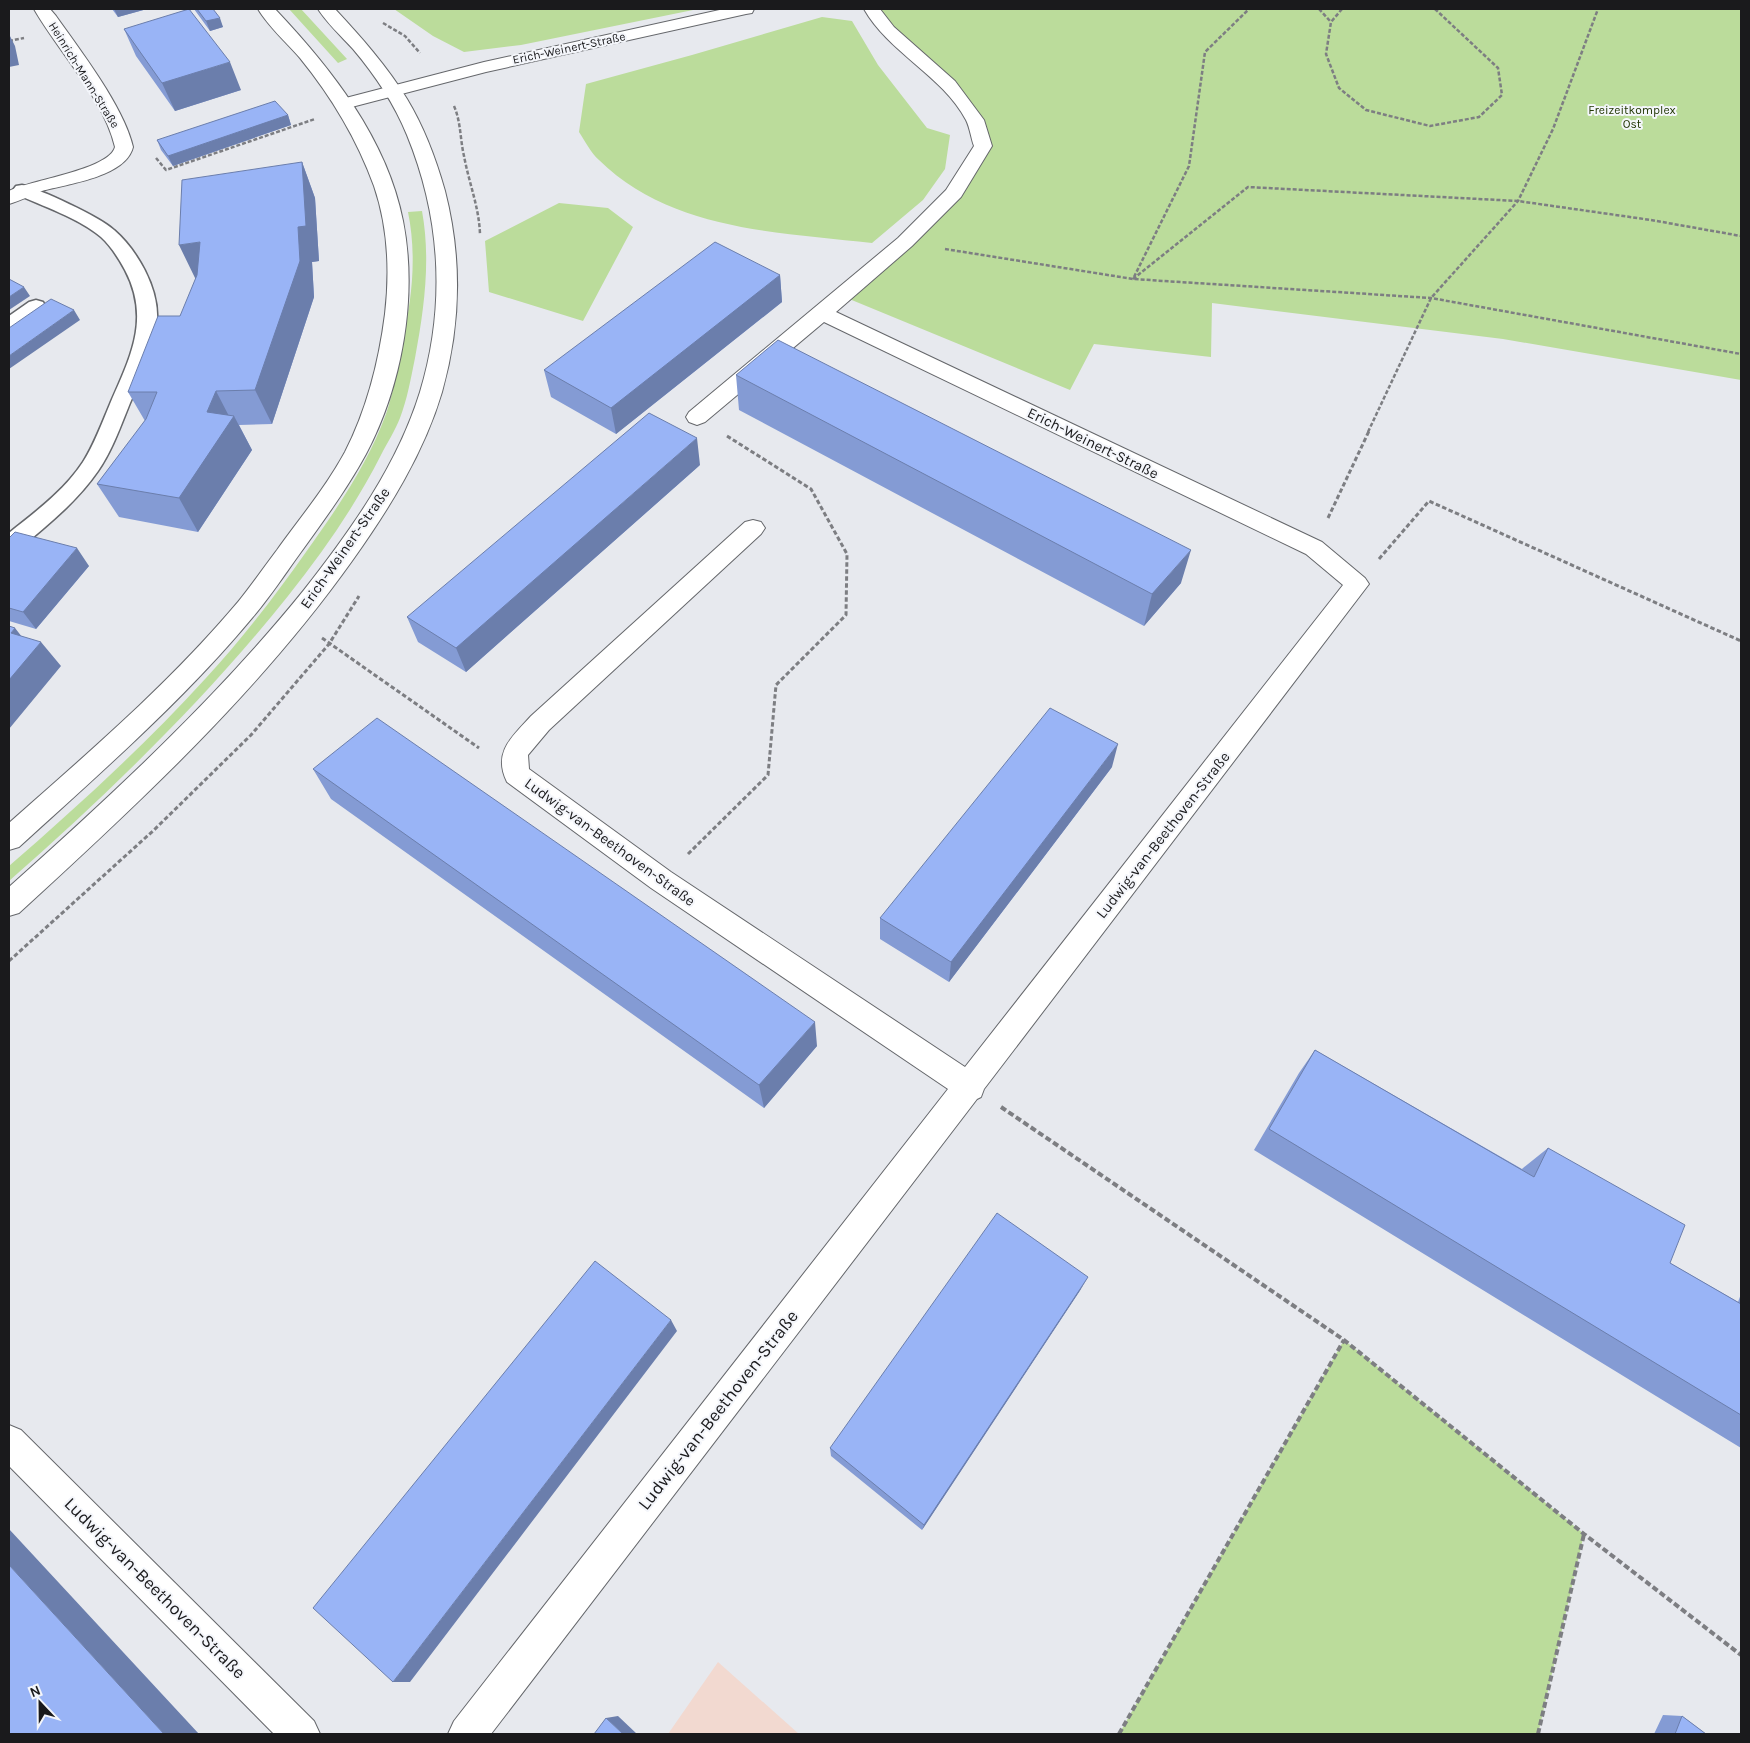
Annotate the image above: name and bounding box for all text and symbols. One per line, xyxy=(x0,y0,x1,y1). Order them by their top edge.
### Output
street label: Heinrich-Mann-Straße xyxy=(46,19,122,131)
street label: Erich-Weinert-Straße xyxy=(511,29,627,67)
park label: Freizeitkomplex Ost xyxy=(1588,103,1676,131)
street label: Erich-Weinert-Straße xyxy=(1024,403,1162,483)
street label: Erich-Weinert-Straße xyxy=(296,484,394,612)
street label: Ludwig-van-Beethoven-Straße xyxy=(1092,748,1234,922)
street label: Ludwig-van-Beethoven-Straße xyxy=(521,774,699,910)
street label: Ludwig-van-Beethoven-Straße xyxy=(633,1306,803,1514)
street label: Ludwig-van-Beethoven-Straße xyxy=(60,1493,250,1683)
north arrow xyxy=(15,1678,65,1728)
text: N xyxy=(27,1682,43,1701)

